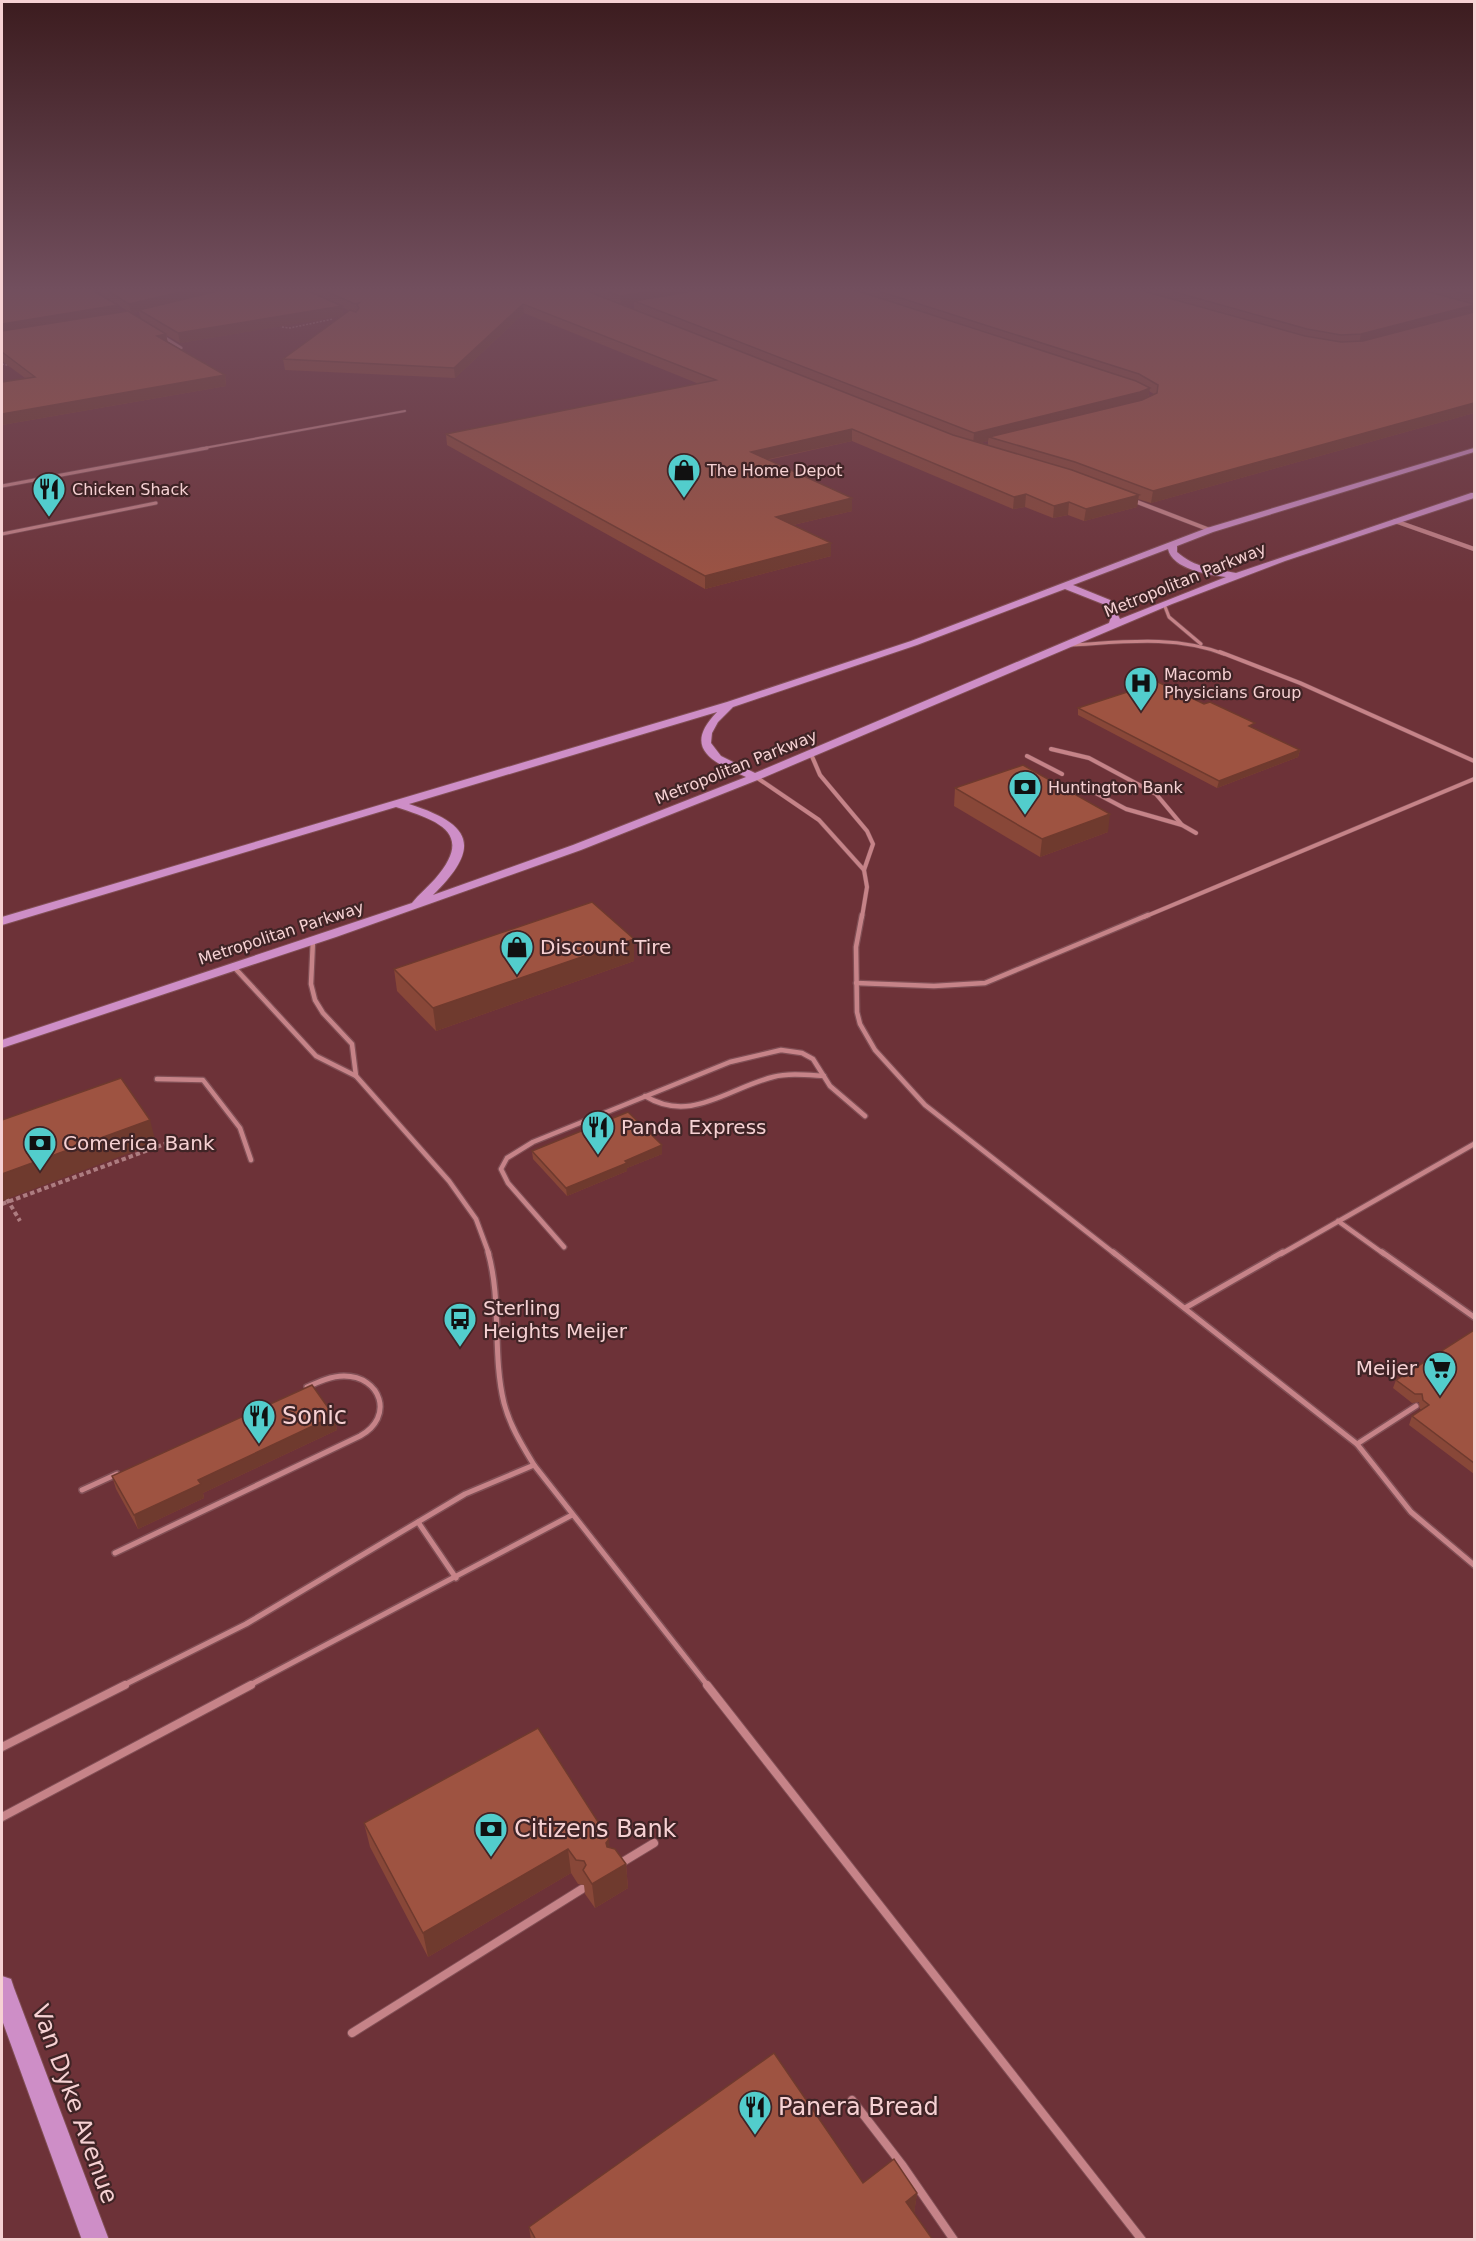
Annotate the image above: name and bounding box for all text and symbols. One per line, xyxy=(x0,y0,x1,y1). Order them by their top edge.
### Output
shop icon: The Home Depot xyxy=(666,452,702,499)
place label: The Home Depot xyxy=(706,461,843,480)
restaurant icon: Chicken Shack xyxy=(31,471,67,518)
place label: Chicken Shack xyxy=(72,480,189,499)
street label: Metropolitan Parkway xyxy=(1101,539,1269,621)
hospital icon: Macomb Physicians Group xyxy=(1123,665,1159,712)
place label: Macomb Physicians Group xyxy=(1164,665,1301,702)
street label: Metropolitan Parkway xyxy=(652,726,820,808)
bank icon: Huntington Bank xyxy=(1007,769,1043,816)
place label: Huntington Bank xyxy=(1048,778,1184,797)
street label: Metropolitan Parkway xyxy=(196,897,366,969)
shop icon: Discount Tire xyxy=(499,929,535,976)
place label: Discount Tire xyxy=(540,935,671,959)
restaurant icon: Panda Express xyxy=(580,1109,616,1156)
place label: Panda Express xyxy=(621,1115,767,1139)
bank icon: Comerica Bank xyxy=(22,1125,58,1172)
place label: Comerica Bank xyxy=(63,1131,215,1155)
place label: Sterling Heights Meijer xyxy=(483,1296,628,1343)
bus stop icon: Sterling Heights Meijer xyxy=(442,1301,478,1348)
supermarket icon: Meijer xyxy=(1422,1350,1458,1397)
place label: Meijer xyxy=(1356,1356,1418,1380)
restaurant icon: Sonic xyxy=(241,1398,277,1445)
place label: Sonic xyxy=(282,1402,347,1430)
bank icon: Citizens Bank xyxy=(473,1811,509,1858)
place label: Citizens Bank xyxy=(514,1815,677,1843)
street label: Van Dyke Avenue xyxy=(26,2001,124,2207)
restaurant icon: Panera Bread xyxy=(737,2089,773,2136)
place label: Panera Bread xyxy=(778,2093,939,2121)

